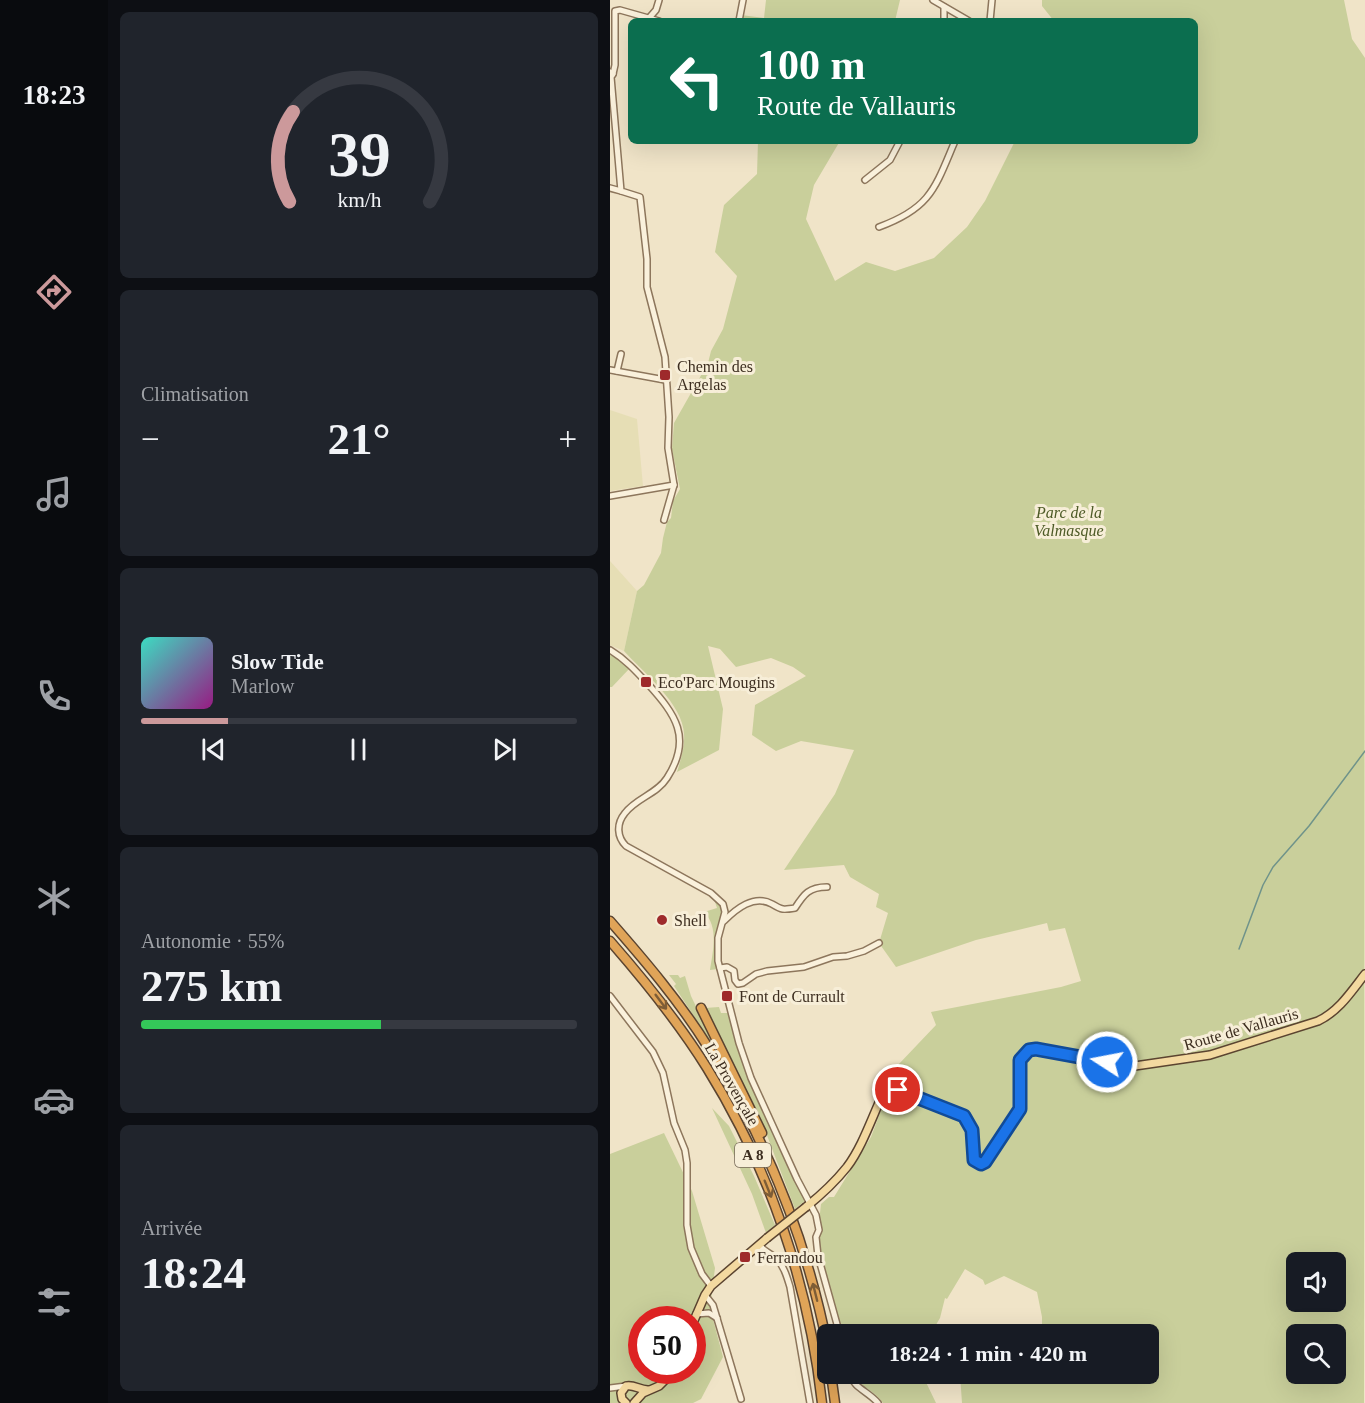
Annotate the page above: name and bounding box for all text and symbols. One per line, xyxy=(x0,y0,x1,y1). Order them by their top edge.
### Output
icon: left xyxy=(658,42,736,120)
text: 100 m xyxy=(757,42,866,88)
text: 18:23 xyxy=(23,80,86,110)
text: Route de Vallauris xyxy=(757,91,956,121)
text: 39 xyxy=(328,120,390,189)
text: km/h xyxy=(337,188,381,212)
icon: directions xyxy=(33,271,75,313)
place label: Chemin des Argelas xyxy=(677,358,753,394)
marker: Chemin des Argelas xyxy=(658,368,672,382)
text: Climatisation xyxy=(141,383,249,405)
text: 21° xyxy=(328,414,391,464)
text: − xyxy=(141,421,160,457)
text: + xyxy=(558,421,577,457)
icon: music xyxy=(33,473,75,515)
park label: Parc de la Valmasque xyxy=(1034,504,1104,540)
text: Slow Tide xyxy=(231,649,324,674)
place label: Eco'Parc Mougins xyxy=(658,674,775,692)
icon: phone xyxy=(33,675,75,717)
text: Marlow xyxy=(231,675,294,697)
marker: Eco'Parc Mougins xyxy=(639,675,653,689)
icon: previous xyxy=(197,733,230,766)
icon: pause xyxy=(342,733,375,766)
icon: next xyxy=(488,733,521,766)
icon: climate xyxy=(33,877,75,919)
place label: Shell xyxy=(674,912,707,929)
marker: Shell xyxy=(655,913,669,927)
text: Autonomie · 55% xyxy=(141,930,284,952)
text: 275 km xyxy=(141,961,282,1011)
place label: Font de Currault xyxy=(739,988,845,1005)
marker: Font de Currault xyxy=(720,989,734,1003)
one-way arrow xyxy=(654,994,667,1010)
street label: Route de Vallauris xyxy=(1182,1005,1300,1053)
position arrow xyxy=(1075,1030,1139,1094)
street label: La Provençale xyxy=(701,1040,762,1129)
pin xyxy=(872,1064,923,1115)
icon: arrive xyxy=(881,1073,914,1106)
icon: car xyxy=(33,1079,75,1121)
road number: A 8 xyxy=(735,1143,771,1167)
one-way arrow xyxy=(763,1179,774,1197)
text: Arrivée xyxy=(141,1217,202,1239)
text: 18:24 xyxy=(141,1248,246,1298)
place label: Ferrandou xyxy=(757,1249,823,1266)
marker: Ferrandou xyxy=(738,1250,752,1264)
map controls xyxy=(1286,1252,1346,1384)
button: sound xyxy=(1286,1252,1346,1312)
icon: filters xyxy=(33,1281,75,1323)
one-way arrow xyxy=(809,1283,820,1302)
speed limit sign: 50 xyxy=(628,1306,706,1384)
button: search xyxy=(1286,1324,1346,1384)
text: 18:24 · 1 min · 420 m xyxy=(889,1341,1087,1366)

